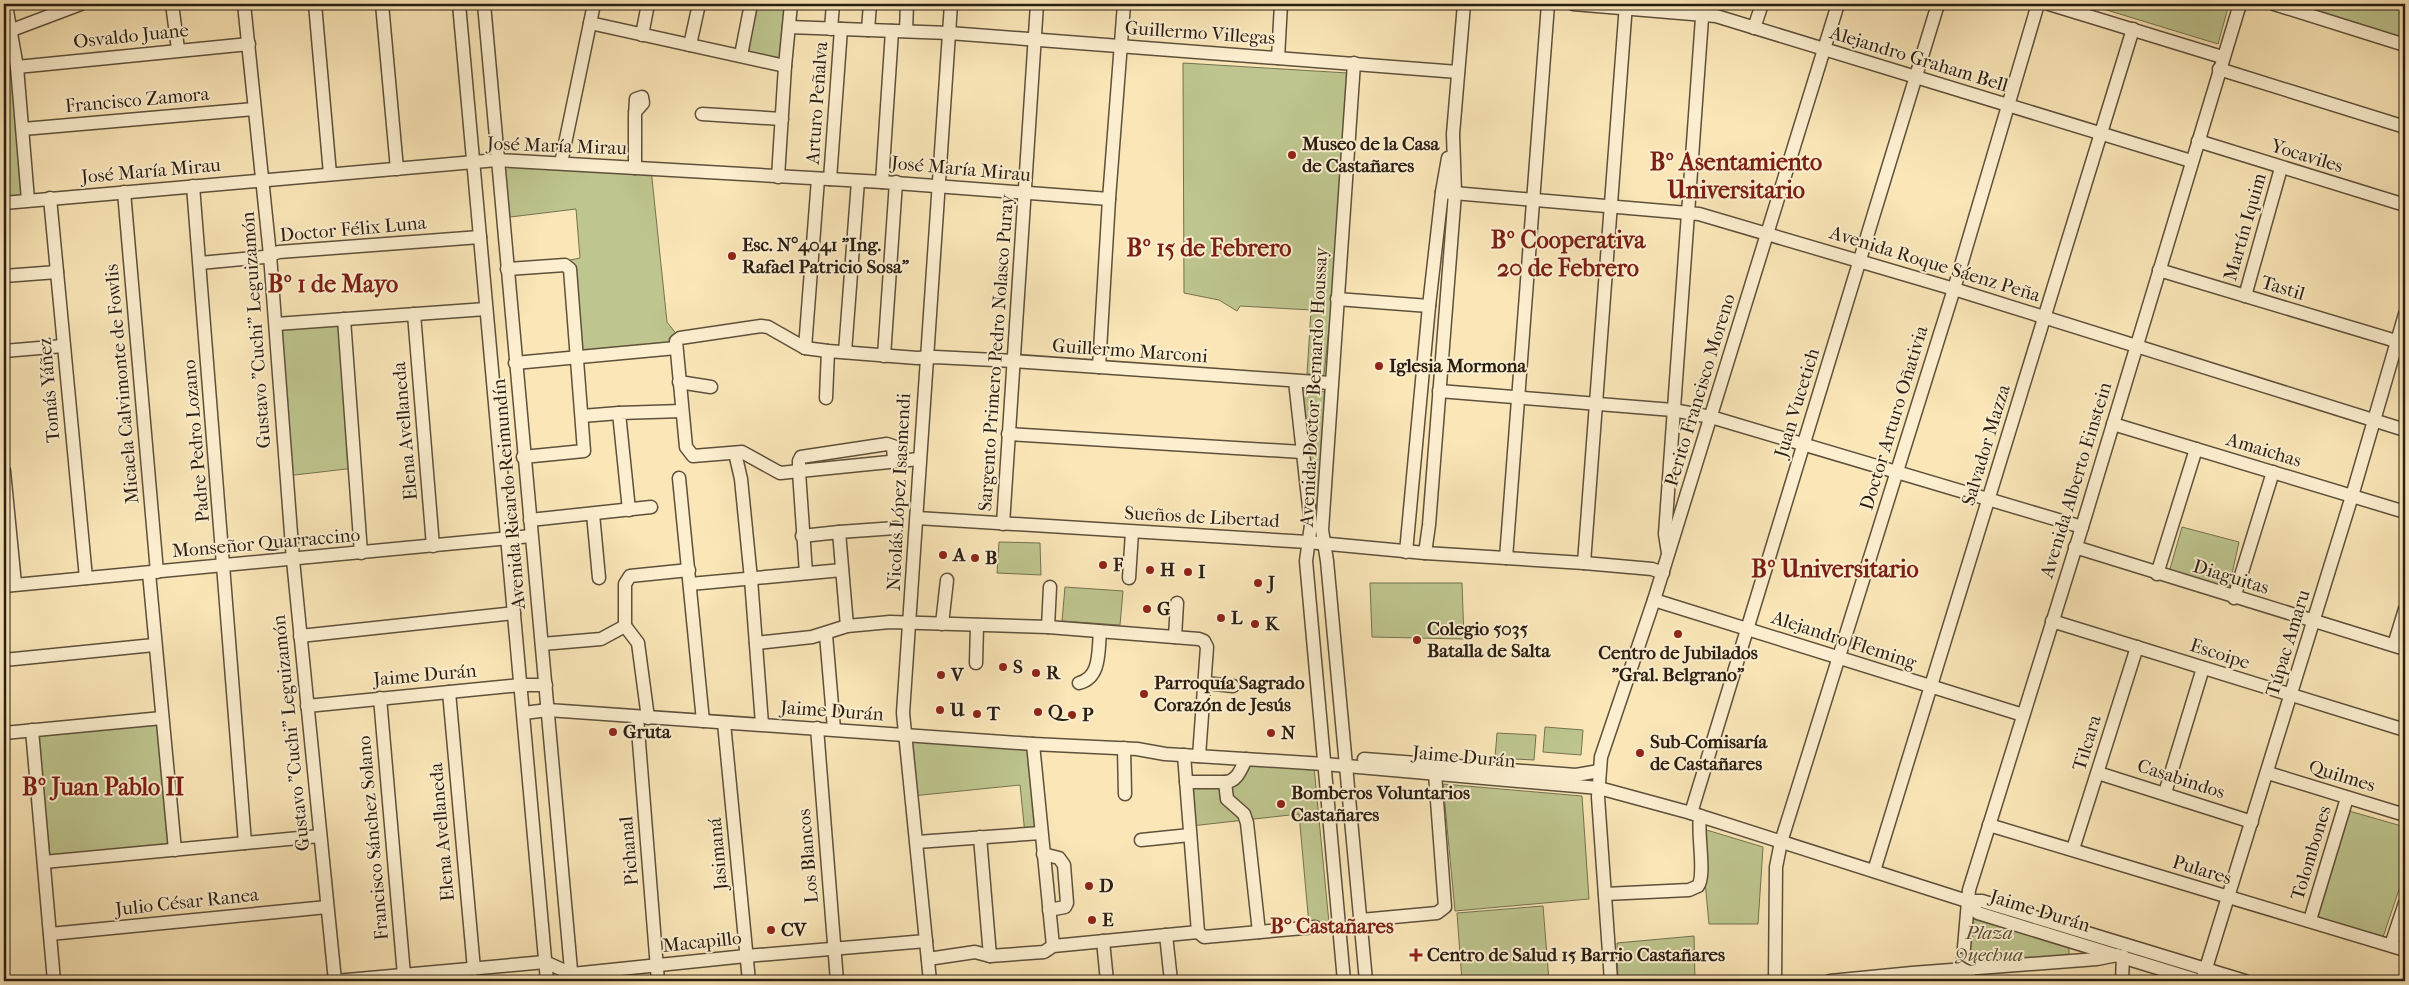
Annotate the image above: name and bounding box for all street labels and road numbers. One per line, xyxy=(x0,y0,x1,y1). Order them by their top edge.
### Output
street label: Guillermo Villegas xyxy=(1124,17,1276,49)
street label: Osvaldo Juane xyxy=(72,19,190,53)
street label: Alejandro Graham Bell xyxy=(1826,21,2011,97)
street label: Arturo Peñalva xyxy=(802,41,832,166)
street label: Francisco Zamora xyxy=(64,83,210,117)
street label: José María Mirau xyxy=(485,132,628,159)
street label: Yocaviles xyxy=(2267,134,2346,177)
street label: José María Mirau xyxy=(888,152,1032,186)
street label: José María Mirau xyxy=(78,154,222,188)
street label: Martín Iquim xyxy=(2219,170,2271,283)
street label: Sargento Primero Pedro Nolasco Puray xyxy=(974,193,1018,512)
street label: Gustavo "Cuchi" Leguizamón xyxy=(237,211,275,449)
street label: Doctor Félix Luna xyxy=(279,212,428,246)
street label: Avenida Roque Sáenz Peña xyxy=(1826,221,2043,307)
street label: Avenida Doctor Bernardo Houssay xyxy=(1296,246,1332,529)
street label: Micaela Calvimonte de Fowlis xyxy=(101,263,143,505)
street label: Tastil xyxy=(2258,271,2308,305)
street label: Perito Francisco Moreno xyxy=(1660,291,1740,489)
street label: Doctor Arturo Oñativia xyxy=(1855,323,1933,513)
street label: Guillermo Marconi xyxy=(1052,335,1209,367)
street label: Tomás Yáñez xyxy=(33,337,65,443)
street label: Juan Vucetich xyxy=(1769,345,1824,462)
street label: Padre Pedro Lozano xyxy=(178,358,214,523)
street label: Elena Avellaneda xyxy=(388,361,422,501)
street label: Avenida Ricardo Reimundín xyxy=(488,378,530,611)
street label: Avenida Alberto Einstein xyxy=(2035,379,2116,582)
street label: Salvador Mazza xyxy=(1957,382,2015,508)
street label: Nicolás López Isasmendi xyxy=(883,392,915,592)
street label: Amaichas xyxy=(2223,428,2304,472)
street label: Sueños de Libertad xyxy=(1124,502,1281,532)
street label: Monseñor Quarraccino xyxy=(171,524,361,562)
street label: Diaguitas xyxy=(2190,555,2272,599)
street label: Túpac Amaru xyxy=(2261,587,2315,699)
street label: Alejandro Fleming xyxy=(1768,606,1920,674)
street label: Gustavo "Cuchi" Leguizamón xyxy=(268,614,314,852)
street label: Escoipe xyxy=(2187,634,2253,674)
street label: Jaime Durán xyxy=(371,660,478,691)
street label: Jaime Durán xyxy=(778,696,884,726)
street label: Tilcara xyxy=(2068,712,2106,774)
street label: Francisco Sánchez Solano xyxy=(353,734,393,941)
street label: Jaime Durán xyxy=(1410,741,1517,772)
street label: Casabindos xyxy=(2134,755,2228,803)
street label: Quilmes xyxy=(2306,755,2378,797)
street label: Elena Avellaneda xyxy=(425,762,459,902)
street label: Tolombones xyxy=(2286,803,2336,903)
street label: Los Blancos xyxy=(793,808,823,904)
street label: Pichanal xyxy=(615,815,643,887)
street label: Jasimaná xyxy=(704,817,732,893)
street label: Pulares xyxy=(2170,851,2234,889)
street label: Julio César Ranea xyxy=(112,884,260,921)
street label: Jaime Durán xyxy=(1985,885,2093,937)
street label: Macapillo xyxy=(661,927,743,957)

